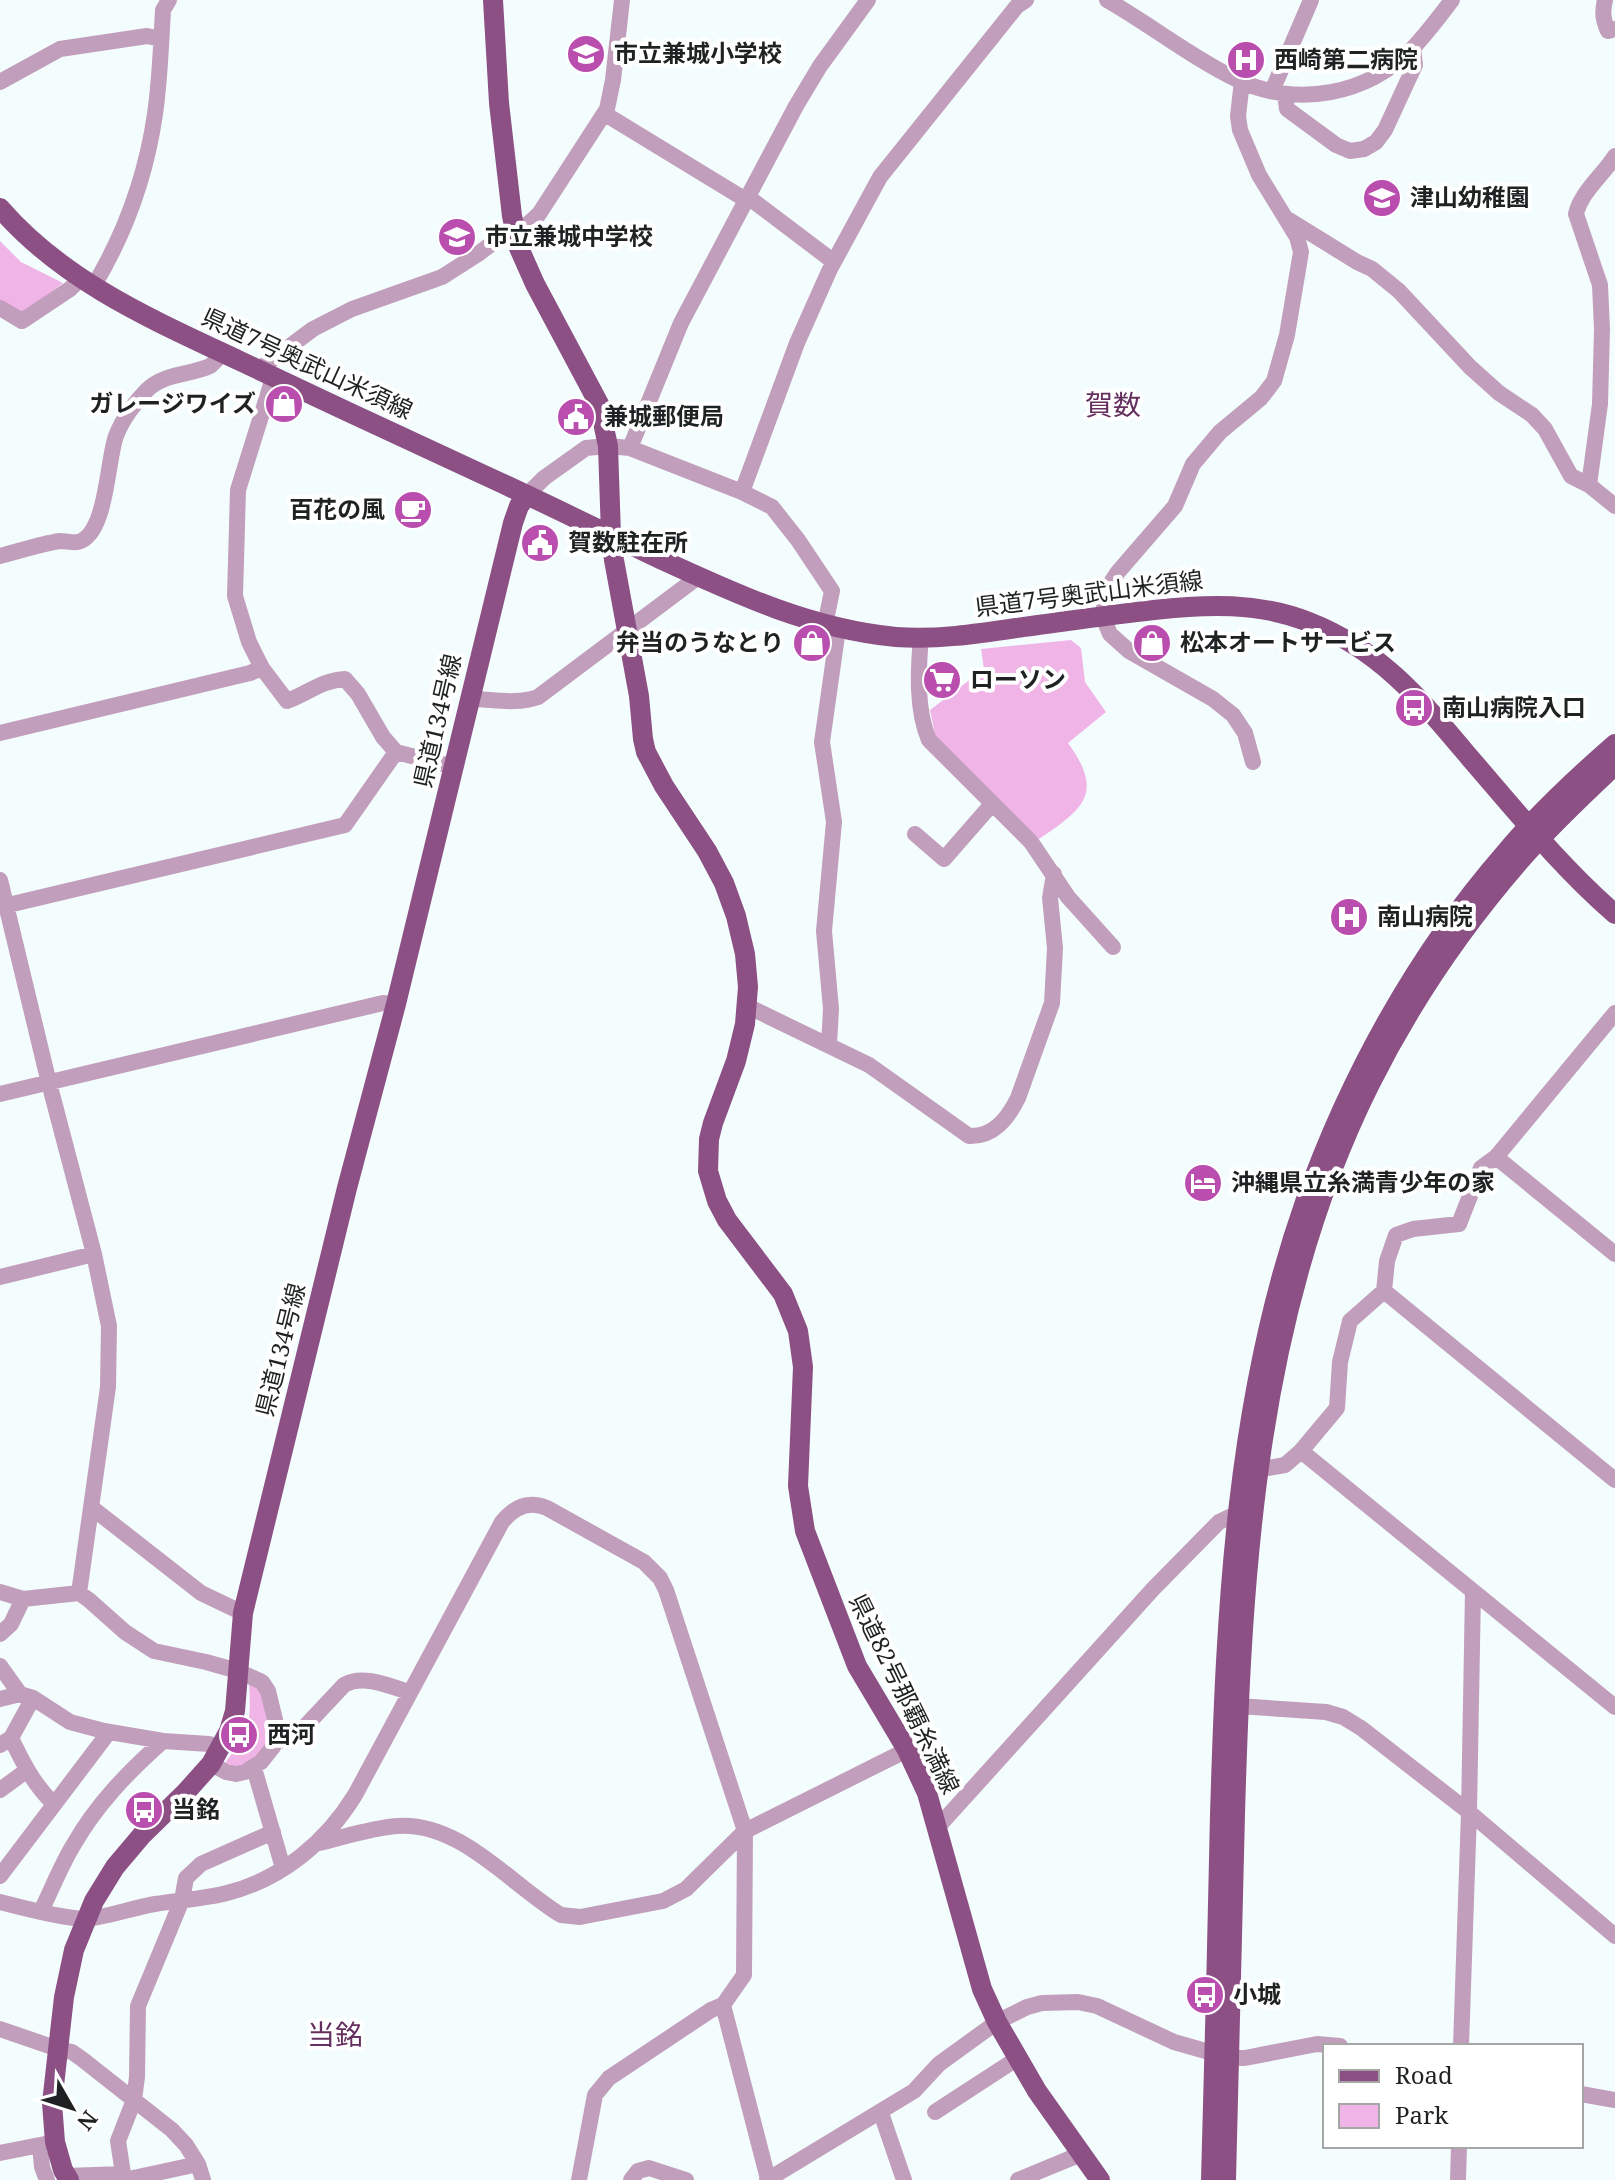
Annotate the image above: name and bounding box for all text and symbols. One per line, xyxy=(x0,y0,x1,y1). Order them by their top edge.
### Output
school or university icon: 市立兼城小学校 xyxy=(565,33,607,75)
place label: 市立兼城小学校 xyxy=(614,36,782,69)
hospital icon: 西崎第二病院 xyxy=(1225,39,1267,81)
place label: 西崎第二病院 xyxy=(1274,42,1418,75)
school or university icon: 津山幼稚園 xyxy=(1361,177,1403,219)
place label: 津山幼稚園 xyxy=(1410,180,1530,213)
school or university icon: 市立兼城中学校 xyxy=(436,216,478,258)
place label: 市立兼城中学校 xyxy=(485,219,653,252)
street label: 県道7号奥武山米須線 xyxy=(197,299,419,426)
shop icon: ガレージワイズ xyxy=(263,383,305,425)
district label: 賀数 xyxy=(1085,385,1141,423)
place label: ガレージワイズ xyxy=(89,386,256,419)
public building icon: 兼城郵便局 xyxy=(555,396,597,438)
place label: 兼城郵便局 xyxy=(604,399,724,432)
cafe icon: 百花の風 xyxy=(392,489,434,531)
place label: 百花の風 xyxy=(289,492,385,525)
public building icon: 賀数駐在所 xyxy=(519,522,561,564)
place label: 賀数駐在所 xyxy=(568,525,688,558)
street label: 県道7号奥武山米須線 xyxy=(973,562,1205,623)
shop icon: 弁当のうなとり xyxy=(791,622,833,664)
shop icon: 松本オートサービス xyxy=(1131,622,1173,664)
place label: 弁当のうなとり xyxy=(616,625,784,658)
place label: 松本オートサービス xyxy=(1180,625,1396,658)
street label: 県道134号線 xyxy=(405,651,468,791)
supermarket icon: ローソン xyxy=(921,659,963,701)
place label: ローソン xyxy=(970,662,1066,695)
bus stop icon: 南山病院入口 xyxy=(1393,687,1435,729)
place label: 南山病院入口 xyxy=(1442,690,1586,723)
hospital icon: 南山病院 xyxy=(1328,896,1370,938)
place label: 南山病院 xyxy=(1377,899,1473,932)
hotel icon: 沖縄県立糸満青少年の家 xyxy=(1182,1162,1224,1204)
place label: 沖縄県立糸満青少年の家 xyxy=(1231,1165,1495,1198)
street label: 県道134号線 xyxy=(247,1280,312,1420)
street label: 県道82号那覇糸満線 xyxy=(843,1588,968,1799)
bus stop icon: 西河 xyxy=(218,1714,260,1756)
place label: 西河 xyxy=(267,1717,315,1750)
bus stop icon: 当銘 xyxy=(123,1789,165,1831)
place label: 当銘 xyxy=(172,1792,220,1825)
bus stop icon: 小城 xyxy=(1184,1974,1226,2016)
place label: 小城 xyxy=(1233,1977,1281,2010)
district label: 当銘 xyxy=(307,2015,363,2053)
legend xyxy=(1323,2044,1583,2148)
text: Road xyxy=(1395,2058,1453,2091)
north arrow xyxy=(32,2068,112,2148)
text: Park xyxy=(1395,2098,1449,2131)
text: N xyxy=(71,2105,105,2137)

